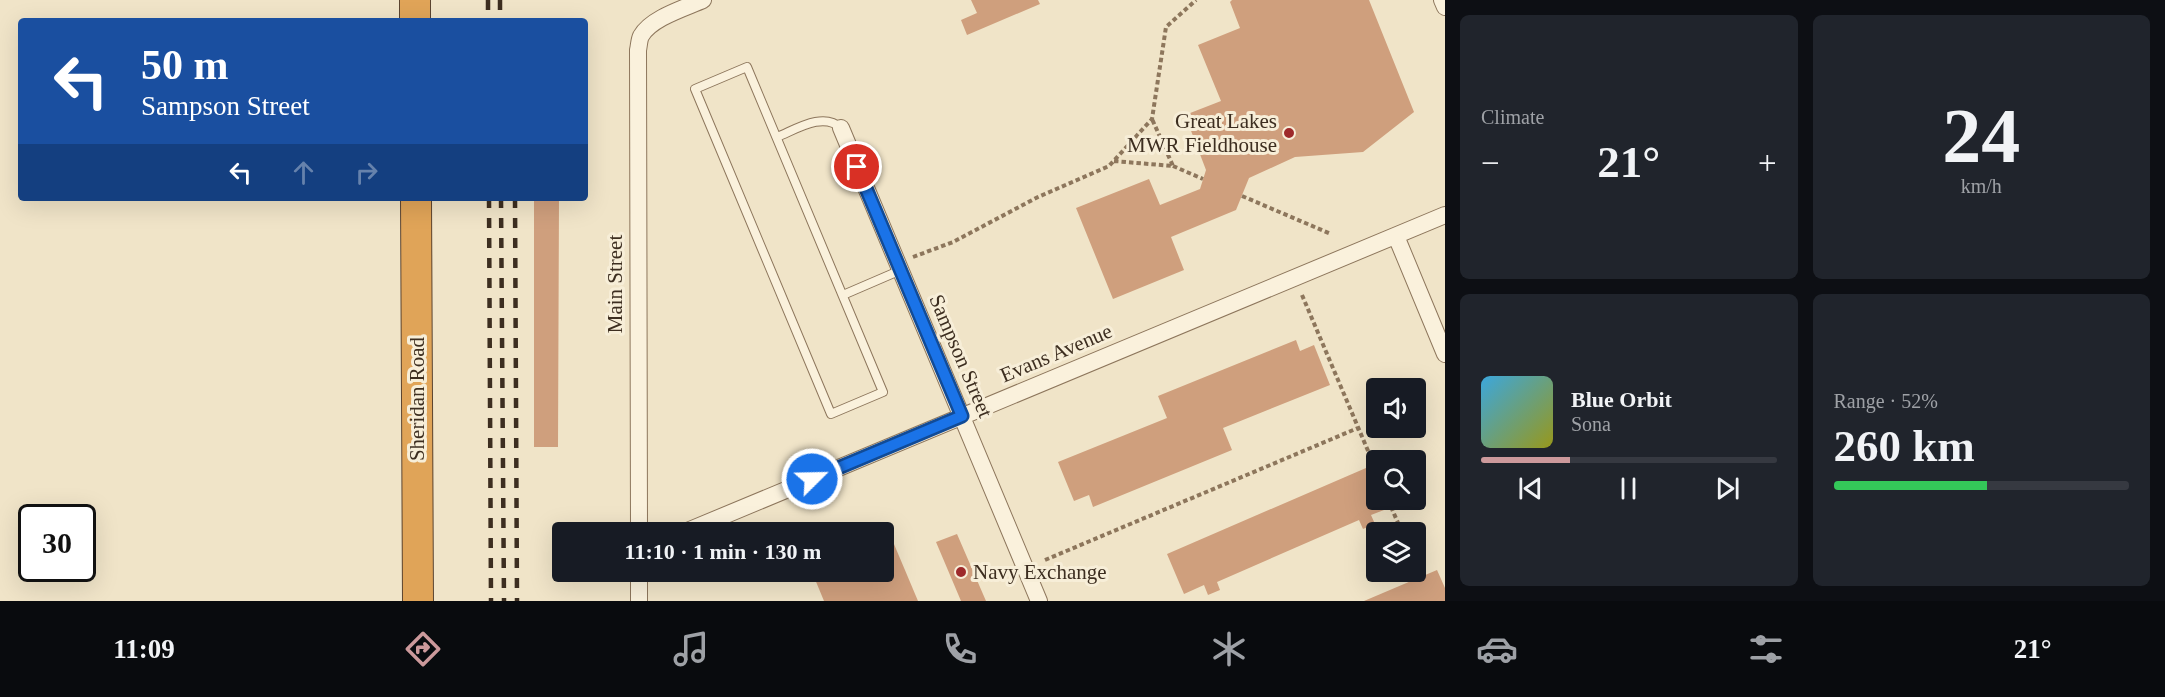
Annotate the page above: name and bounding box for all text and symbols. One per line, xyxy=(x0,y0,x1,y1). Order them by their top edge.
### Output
icon: left xyxy=(42,42,120,120)
text: 50 m xyxy=(141,42,229,88)
text: Sampson Street xyxy=(141,91,310,121)
text: 24 xyxy=(1942,92,2020,179)
text: Climate xyxy=(1481,106,1544,128)
place label: Great Lakes MWR Fieldhouse xyxy=(1127,109,1277,157)
marker: Great Lakes MWR Fieldhouse xyxy=(1282,126,1296,140)
text: 21° xyxy=(1597,137,1660,187)
pin xyxy=(831,141,882,192)
text: − xyxy=(1481,145,1500,181)
text: + xyxy=(1758,145,1777,181)
icon: arrive xyxy=(840,150,873,183)
icon: left xyxy=(224,156,257,189)
icon: ahead xyxy=(287,156,320,189)
icon: right xyxy=(350,156,383,189)
text: km/h xyxy=(1961,175,2002,197)
street label: Main Street xyxy=(603,235,627,333)
street label: Sampson Street xyxy=(924,291,998,421)
street label: Evans Avenue xyxy=(996,319,1116,387)
street label: Sheridan Road xyxy=(405,336,429,461)
map controls xyxy=(1366,378,1426,582)
button: sound xyxy=(1366,378,1426,438)
text: Blue Orbit xyxy=(1571,387,1672,412)
text: Range · 52% xyxy=(1834,390,1938,412)
text: Sona xyxy=(1571,413,1611,435)
text: 260 km xyxy=(1834,421,1975,471)
position arrow xyxy=(780,447,844,511)
button: search xyxy=(1366,450,1426,510)
icon: previous xyxy=(1514,472,1547,505)
icon: pause xyxy=(1612,472,1645,505)
icon: next xyxy=(1711,472,1744,505)
speed limit sign: 30 xyxy=(18,504,96,582)
button: layers xyxy=(1366,522,1426,582)
text: 11:10 · 1 min · 130 m xyxy=(625,539,821,564)
place label: Navy Exchange xyxy=(973,560,1107,584)
marker: Navy Exchange xyxy=(954,565,968,579)
icon: directions xyxy=(402,628,444,670)
icon: music xyxy=(670,628,712,670)
icon: phone xyxy=(939,628,981,670)
icon: climate xyxy=(1208,628,1250,670)
icon: car xyxy=(1476,628,1518,670)
icon: filters xyxy=(1745,628,1787,670)
text: 11:09 xyxy=(113,634,175,664)
text: 21° xyxy=(2014,634,2052,664)

